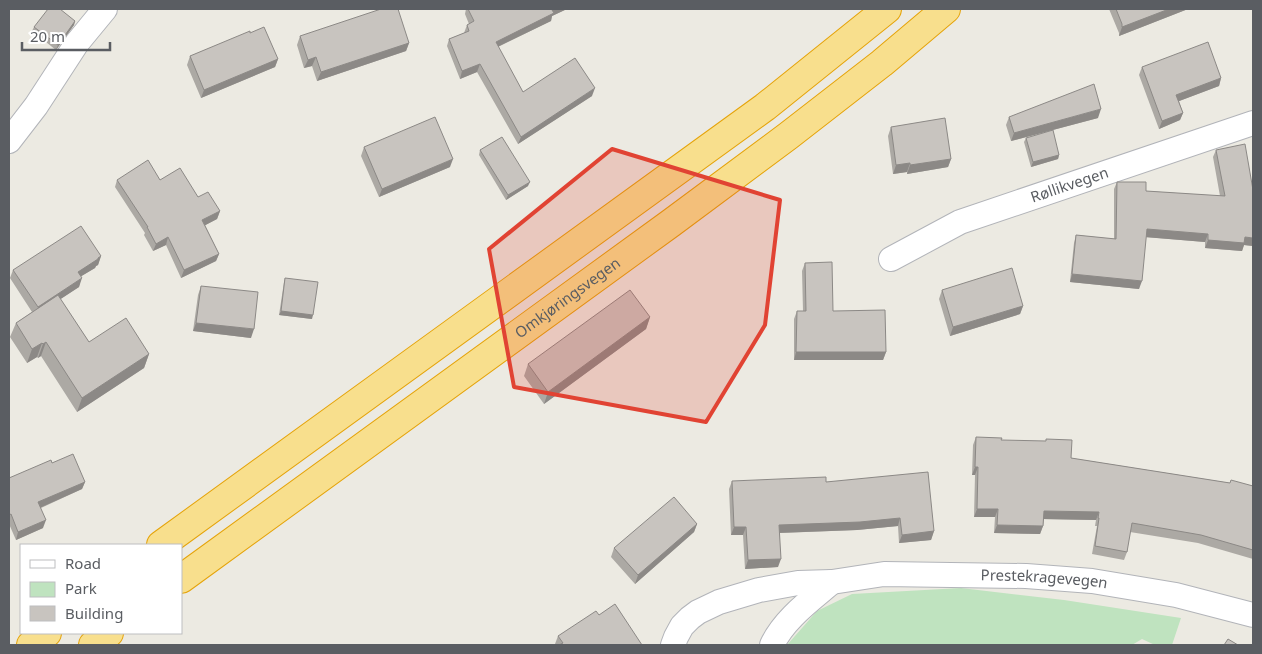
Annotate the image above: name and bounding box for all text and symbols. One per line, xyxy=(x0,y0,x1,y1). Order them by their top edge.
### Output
scale bar xyxy=(22,20,110,52)
text: 20 m xyxy=(30,26,65,46)
street label: Røllikvegen xyxy=(1028,162,1111,206)
street label: Omkjøringsvegen xyxy=(510,252,624,342)
legend xyxy=(20,544,182,634)
text: Road xyxy=(65,553,101,573)
street label: Prestekragevegen xyxy=(981,564,1109,592)
text: Park xyxy=(65,578,97,598)
text: Building xyxy=(65,603,123,623)

